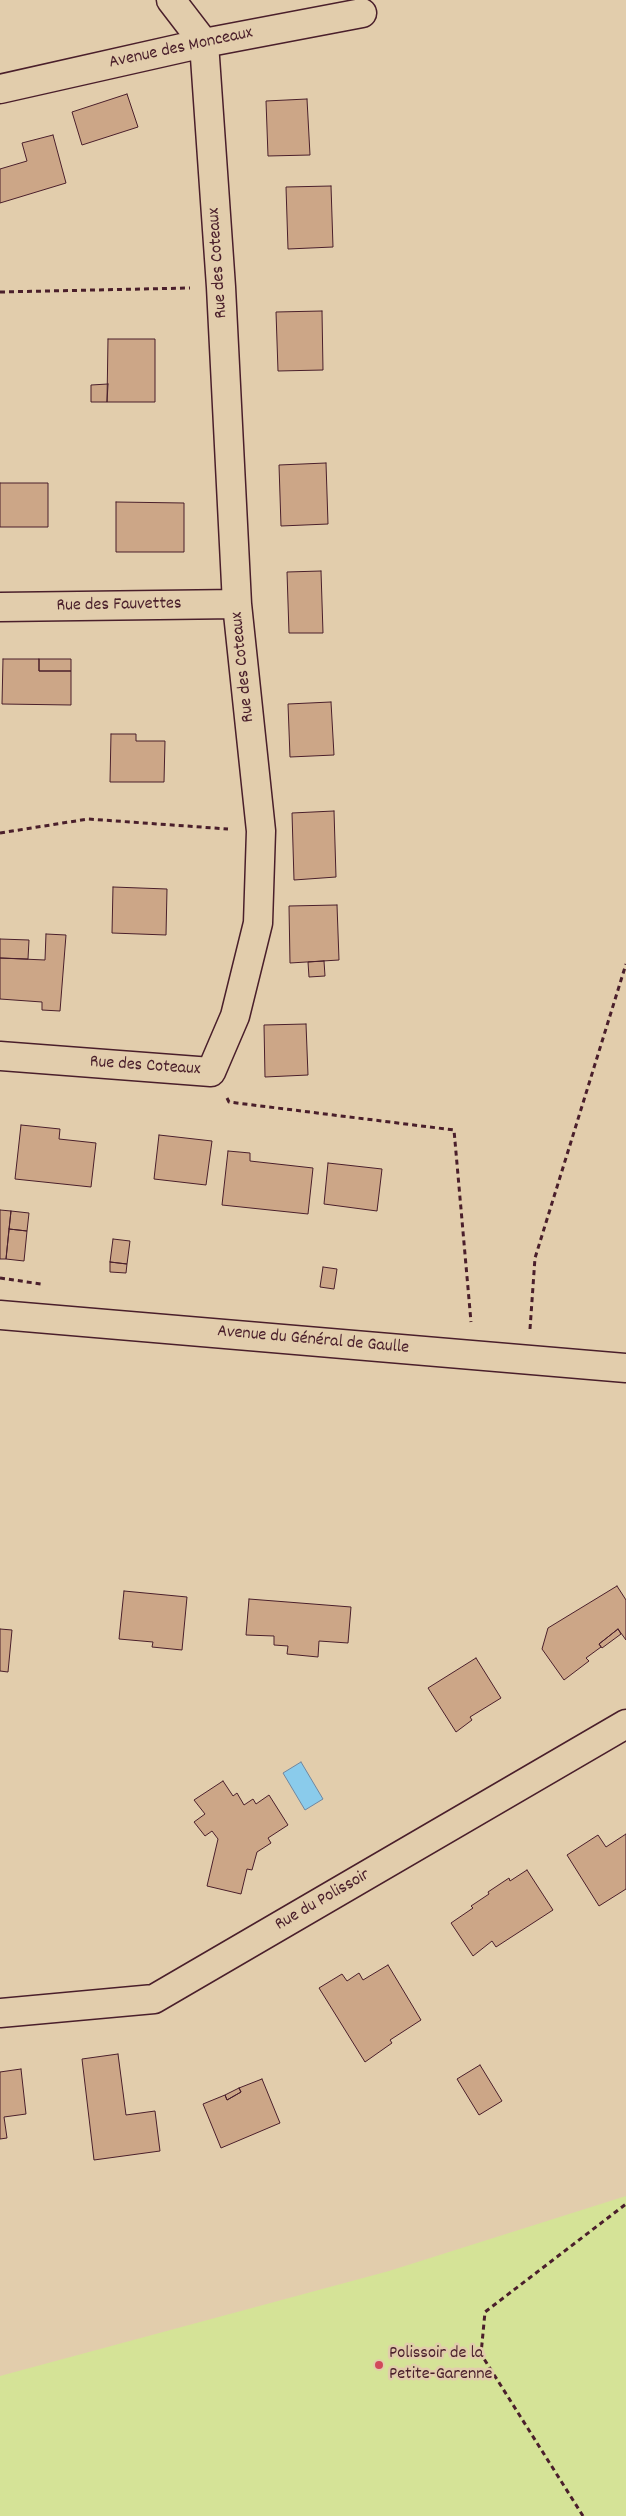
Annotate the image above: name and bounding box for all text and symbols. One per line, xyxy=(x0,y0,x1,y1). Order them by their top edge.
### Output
street label: Avenue des Monceaux xyxy=(107,23,255,75)
street label: Rue des Coteaux xyxy=(204,207,234,319)
street label: Rue des Fauvettes xyxy=(56,594,182,618)
street label: Rue des Coteaux xyxy=(227,611,261,723)
street label: Rue des Coteaux xyxy=(89,1052,201,1082)
street label: Avenue du Général de Gaulle xyxy=(216,1322,410,1360)
street label: Rue du Polissoir xyxy=(272,1865,374,1937)
place label: Polissoir de la Petite-Garenne xyxy=(389,2344,492,2386)
marker: Polissoir de la Petite-Garenne xyxy=(373,2359,385,2371)

